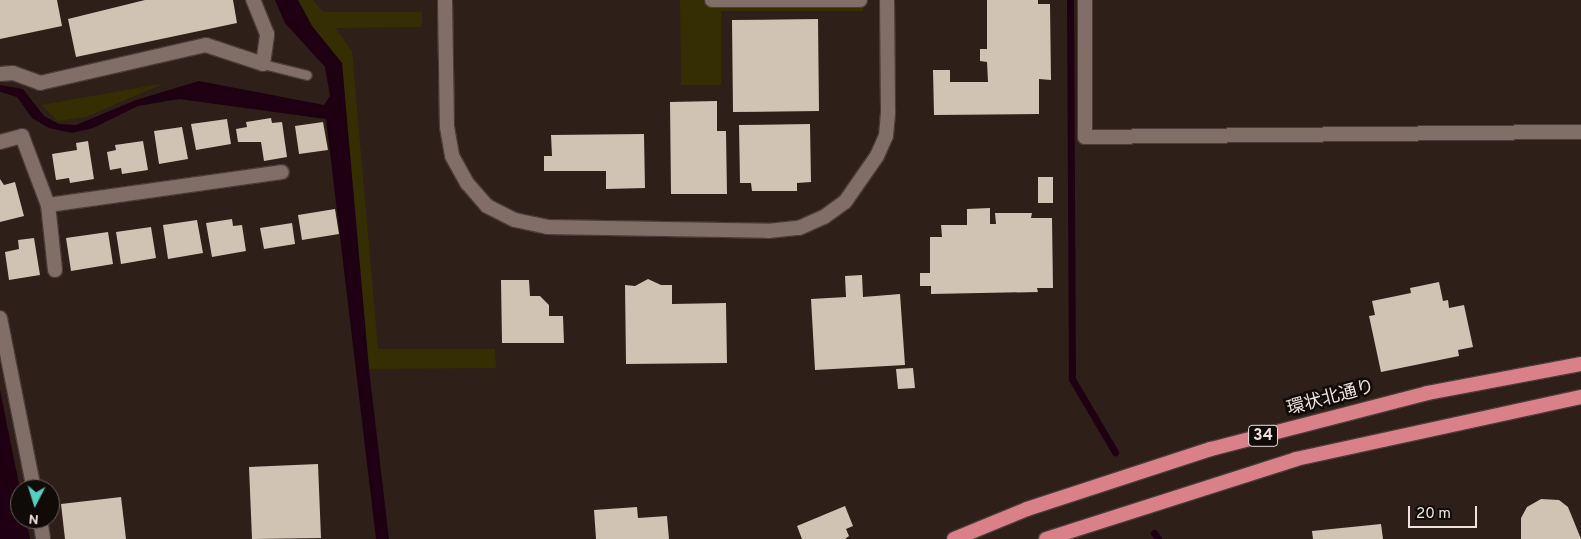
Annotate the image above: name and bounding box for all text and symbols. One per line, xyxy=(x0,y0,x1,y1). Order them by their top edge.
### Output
street label: 環状北通り xyxy=(1285,377,1377,421)
road number: 34 xyxy=(1248,422,1278,450)
north arrow xyxy=(10,479,60,529)
scale bar xyxy=(1411,496,1480,528)
text: 20 m xyxy=(1416,505,1451,524)
text: N xyxy=(28,510,39,527)

